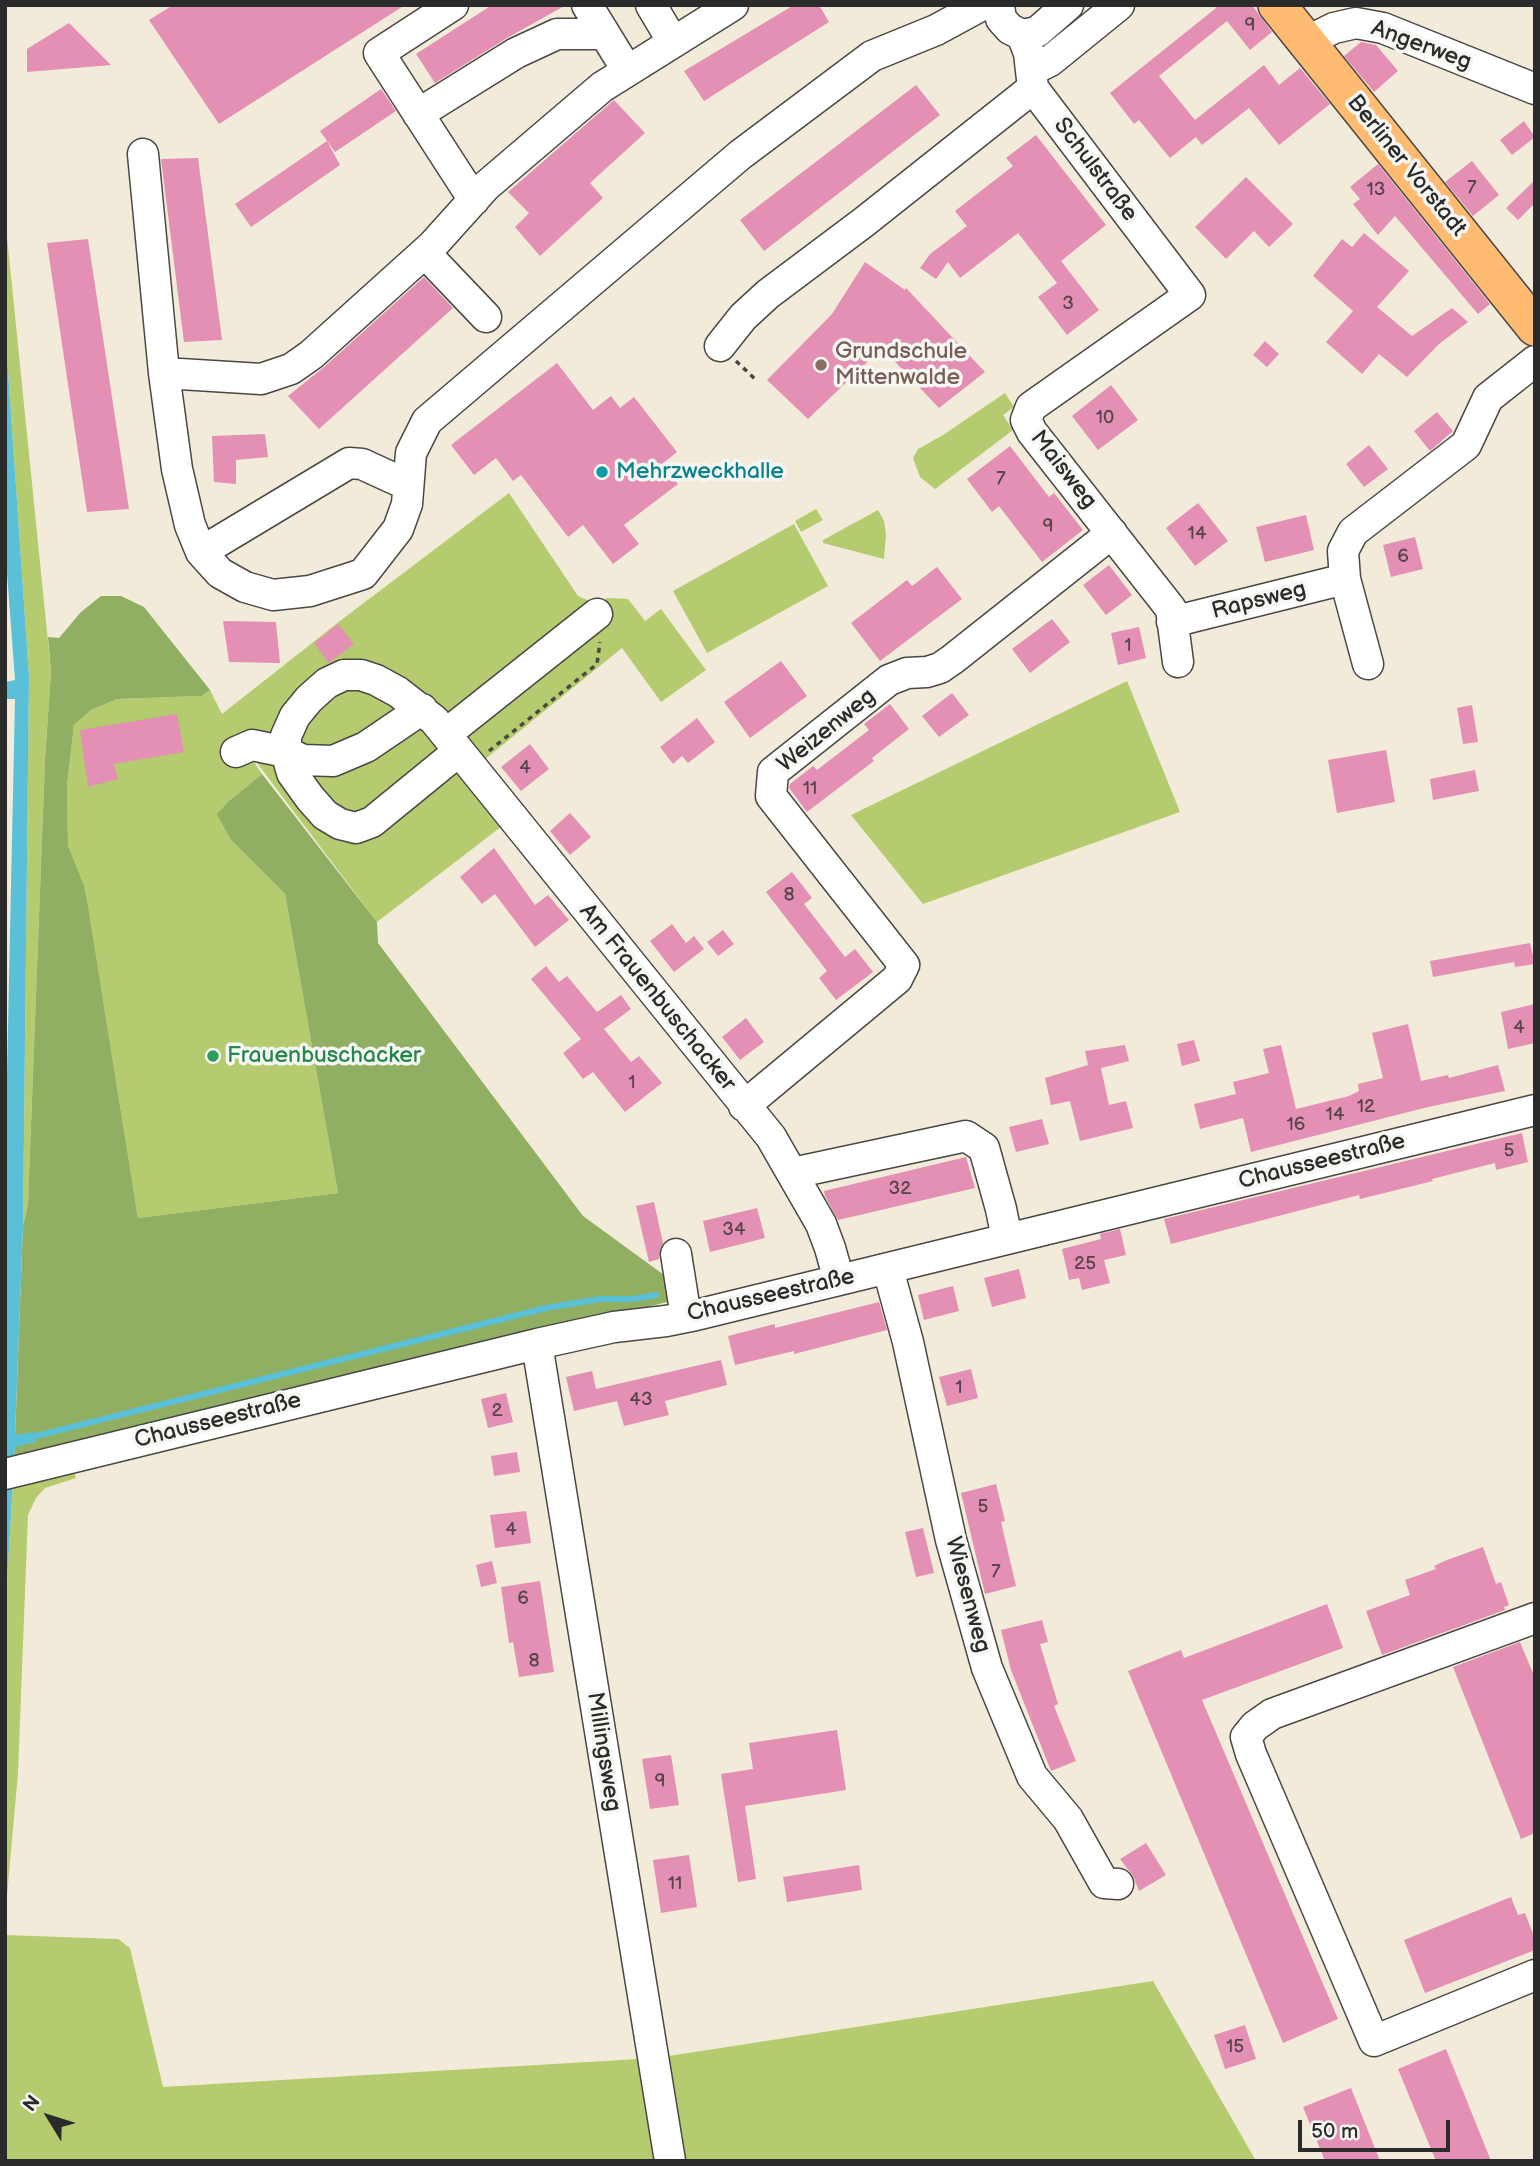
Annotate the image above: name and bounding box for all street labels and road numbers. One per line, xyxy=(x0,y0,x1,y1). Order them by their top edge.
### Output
street label: Angerweg xyxy=(1367,15,1475,77)
street label: Berliner Vorstadt xyxy=(1340,90,1472,242)
street label: Schulstraße xyxy=(1047,113,1143,227)
street label: Maisweg xyxy=(1024,425,1102,515)
street label: Rapsweg xyxy=(1209,576,1309,626)
street label: Weizenweg xyxy=(772,683,882,779)
street label: Am Frauenbuschacker xyxy=(573,899,741,1097)
street label: Chausseestraße xyxy=(1236,1128,1408,1196)
street label: Chausseestraße xyxy=(685,1263,857,1329)
street label: Chausseestraße xyxy=(132,1387,304,1455)
street label: Wiesenweg xyxy=(938,1534,996,1656)
street label: Millingsweg xyxy=(580,1690,626,1814)

